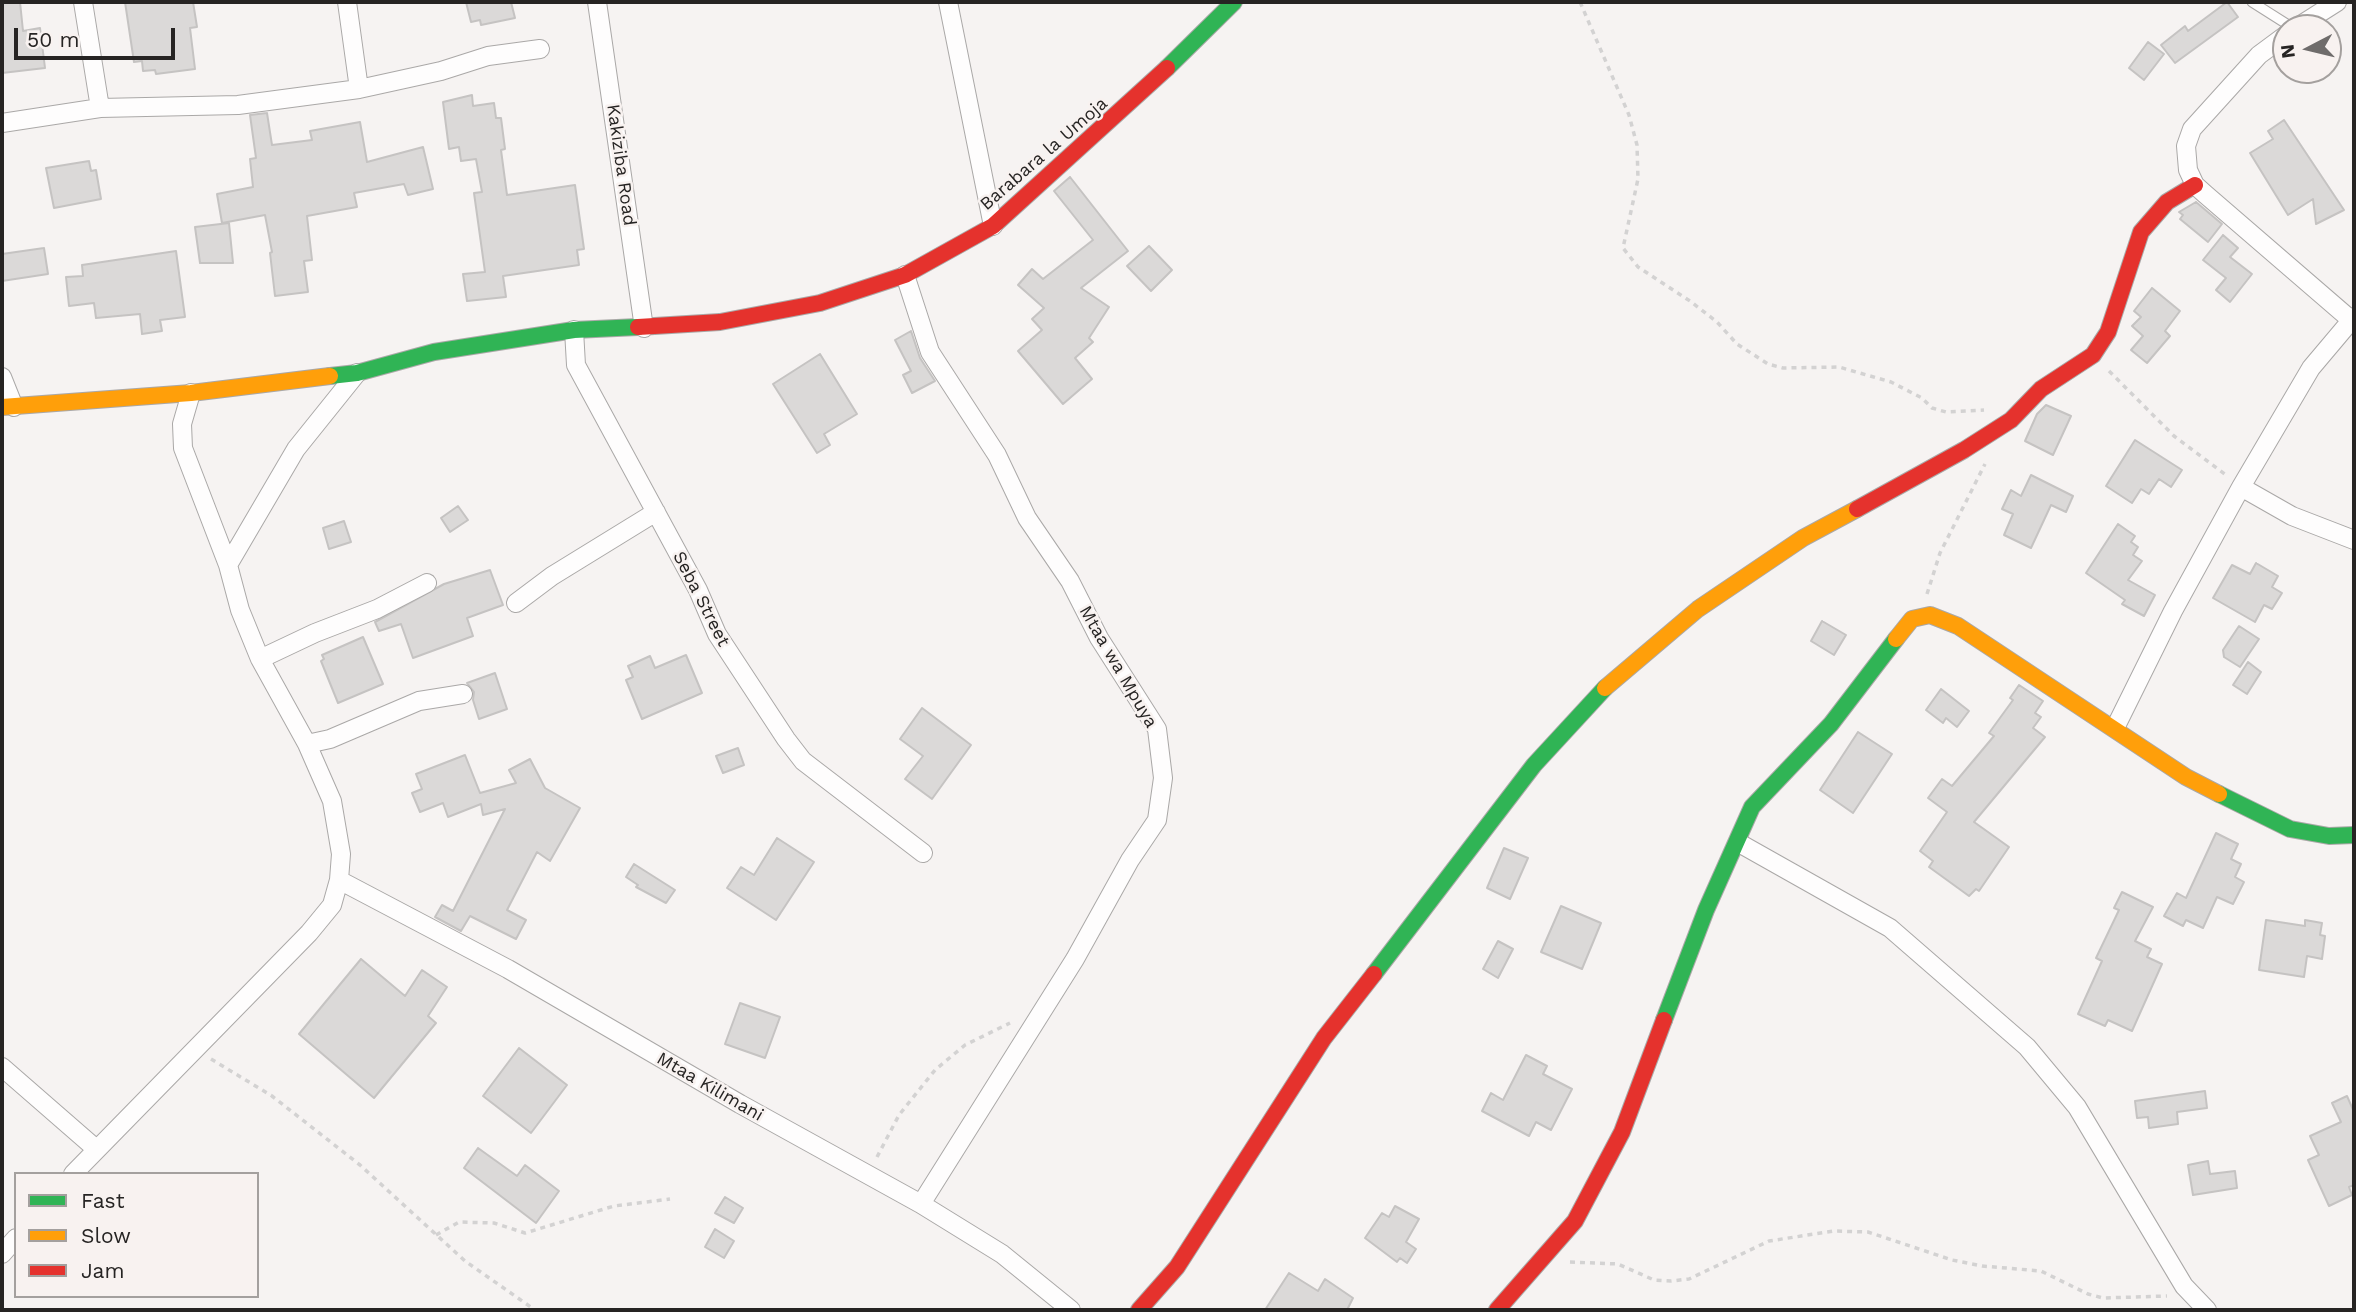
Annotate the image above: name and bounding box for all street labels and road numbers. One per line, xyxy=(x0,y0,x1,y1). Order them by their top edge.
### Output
street label: Barabara la Umoja xyxy=(976,93,1112,215)
street label: Kakiziba Road xyxy=(602,103,640,227)
street label: Seba Street xyxy=(668,548,734,650)
street label: Mtaa wa Mpuya xyxy=(1074,602,1162,732)
street label: Mtaa Kilimani xyxy=(653,1048,767,1126)

